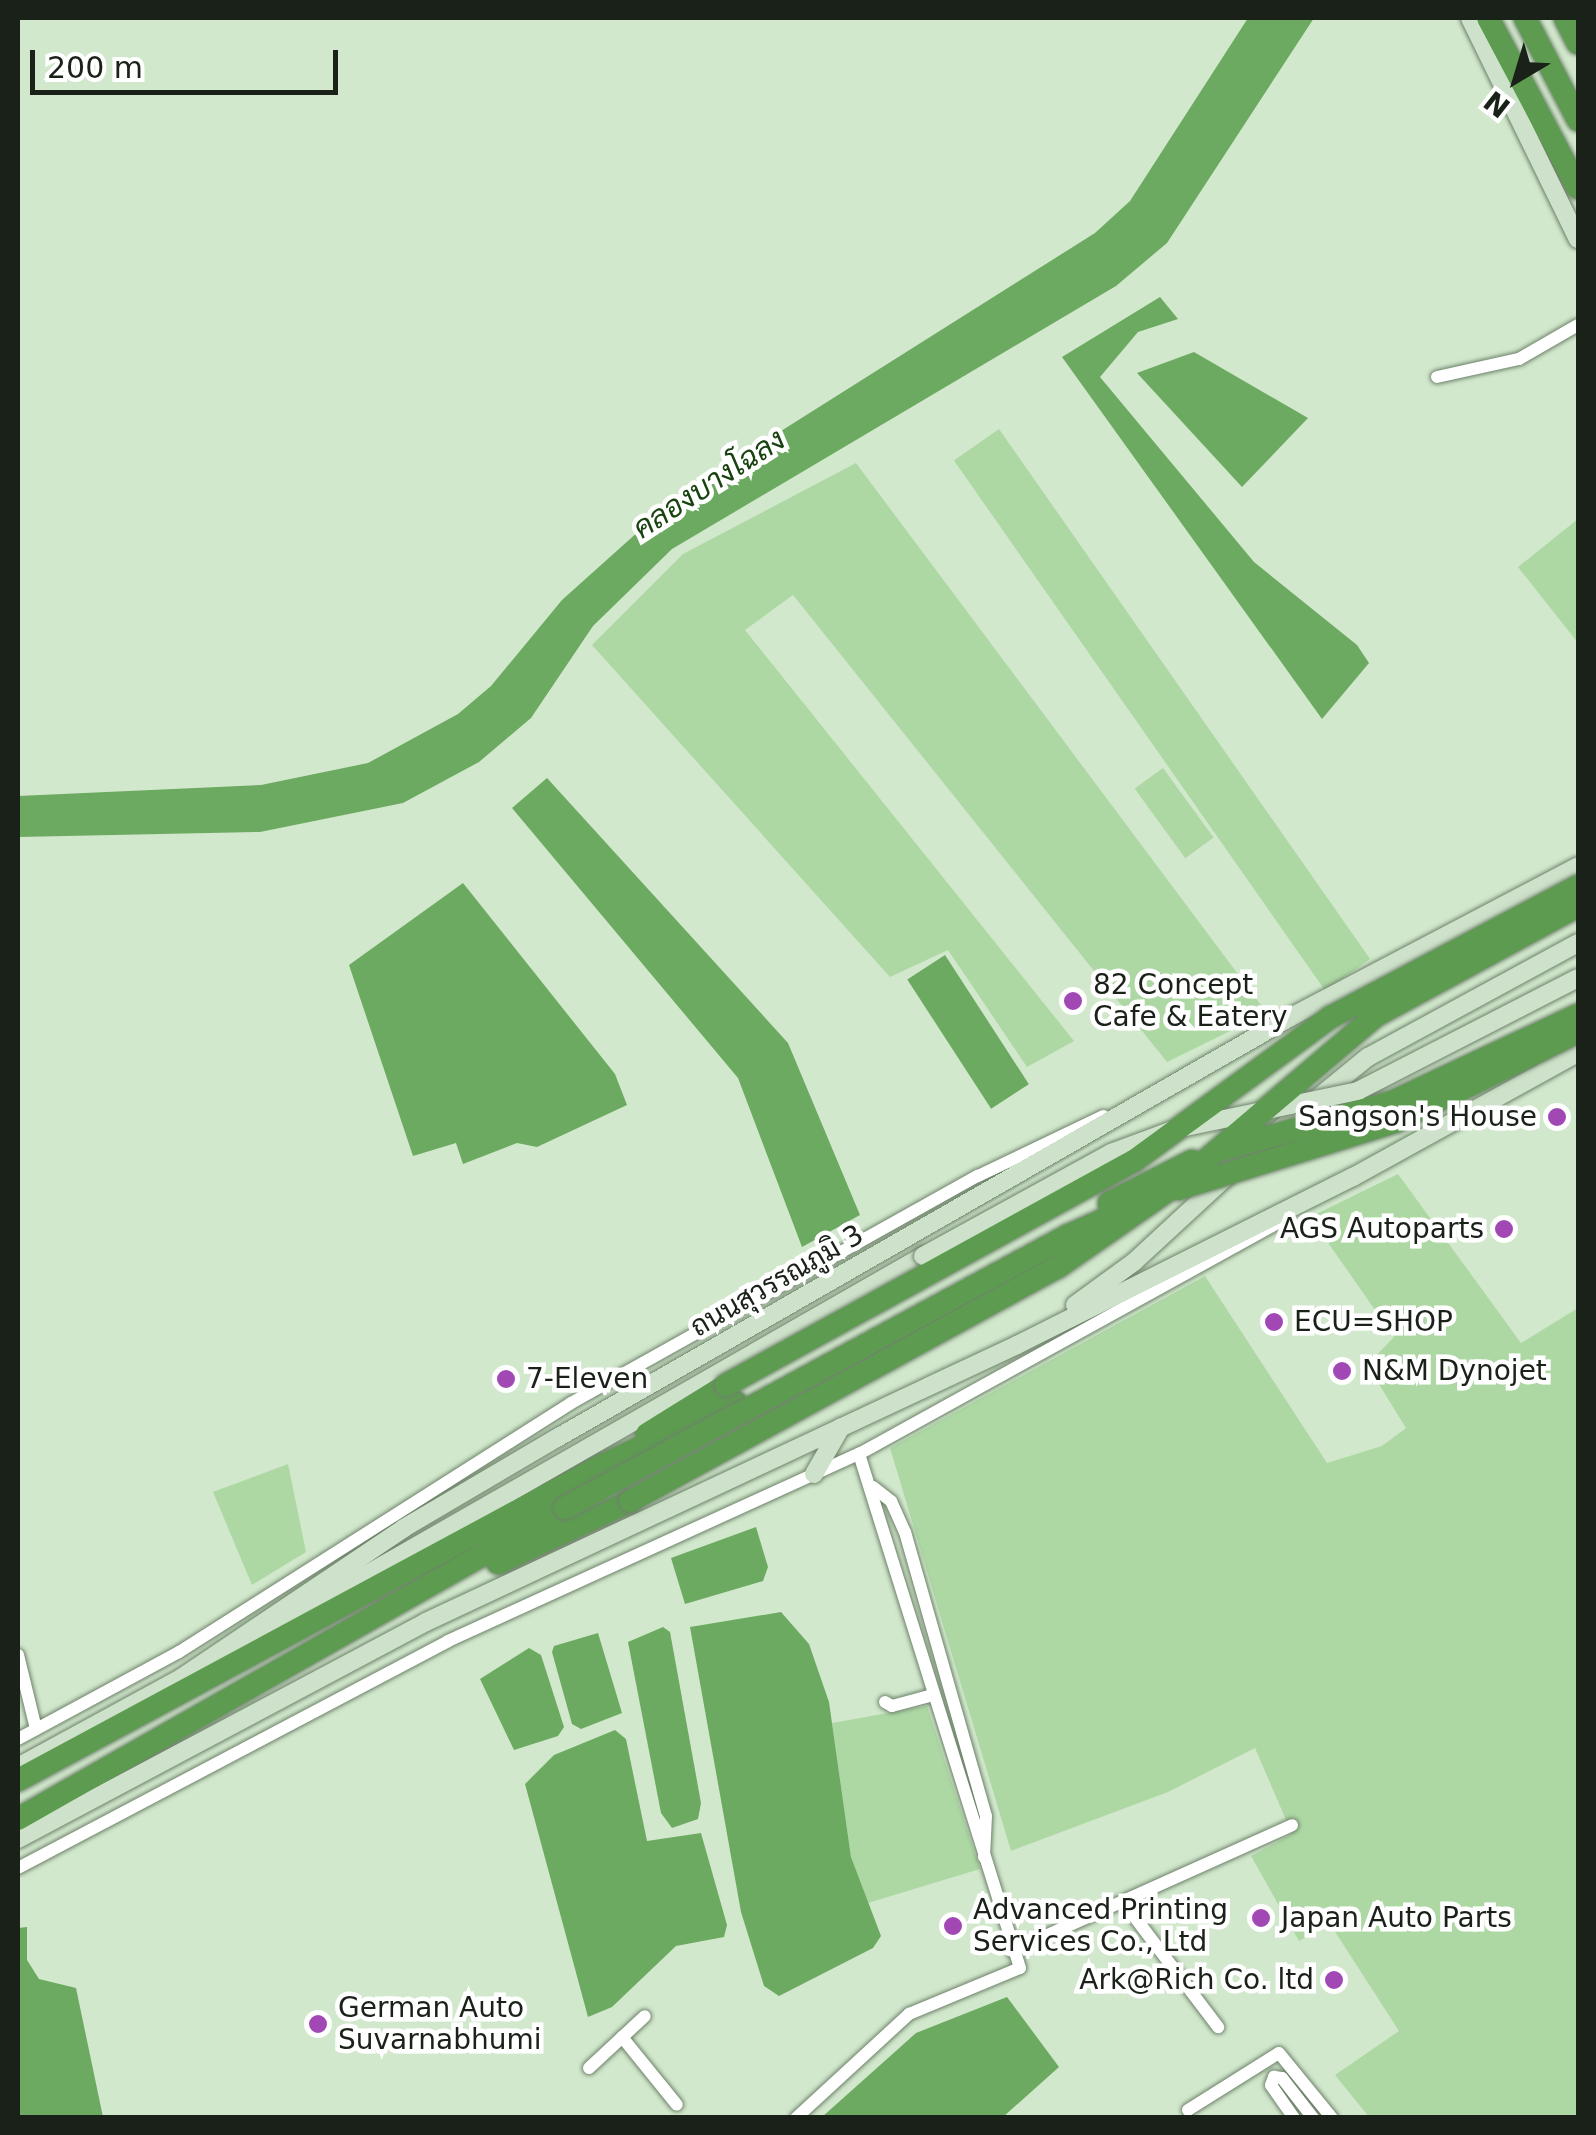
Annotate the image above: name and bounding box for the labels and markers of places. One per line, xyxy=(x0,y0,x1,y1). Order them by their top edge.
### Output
place label: 82 Concept Cafe & Eatery xyxy=(1093,968,1288,1034)
marker: 82 Concept Cafe & Eatery xyxy=(1062,990,1084,1012)
place label: Sangson's House xyxy=(1298,1100,1537,1134)
marker: Sangson's House xyxy=(1546,1106,1568,1128)
place label: AGS Autoparts xyxy=(1280,1212,1484,1246)
marker: AGS Autoparts xyxy=(1493,1218,1515,1240)
place label: ECU=SHOP xyxy=(1294,1305,1453,1339)
marker: ECU=SHOP xyxy=(1263,1311,1285,1333)
place label: N&M Dynojet xyxy=(1362,1354,1547,1388)
marker: N&M Dynojet xyxy=(1331,1360,1353,1382)
place label: 7-Eleven xyxy=(526,1362,648,1396)
marker: 7-Eleven xyxy=(495,1368,517,1390)
place label: Advanced Printing Services Co., Ltd xyxy=(973,1893,1228,1959)
place label: Japan Auto Parts xyxy=(1281,1901,1512,1935)
marker: Japan Auto Parts xyxy=(1250,1907,1272,1929)
marker: Advanced Printing Services Co., Ltd xyxy=(942,1915,964,1937)
place label: Ark@Rich Co. ltd xyxy=(1079,1963,1314,1997)
marker: Ark@Rich Co. ltd xyxy=(1323,1969,1345,1991)
place label: German Auto Suvarnabhumi xyxy=(338,1991,541,2057)
marker: German Auto Suvarnabhumi xyxy=(307,2013,329,2035)

